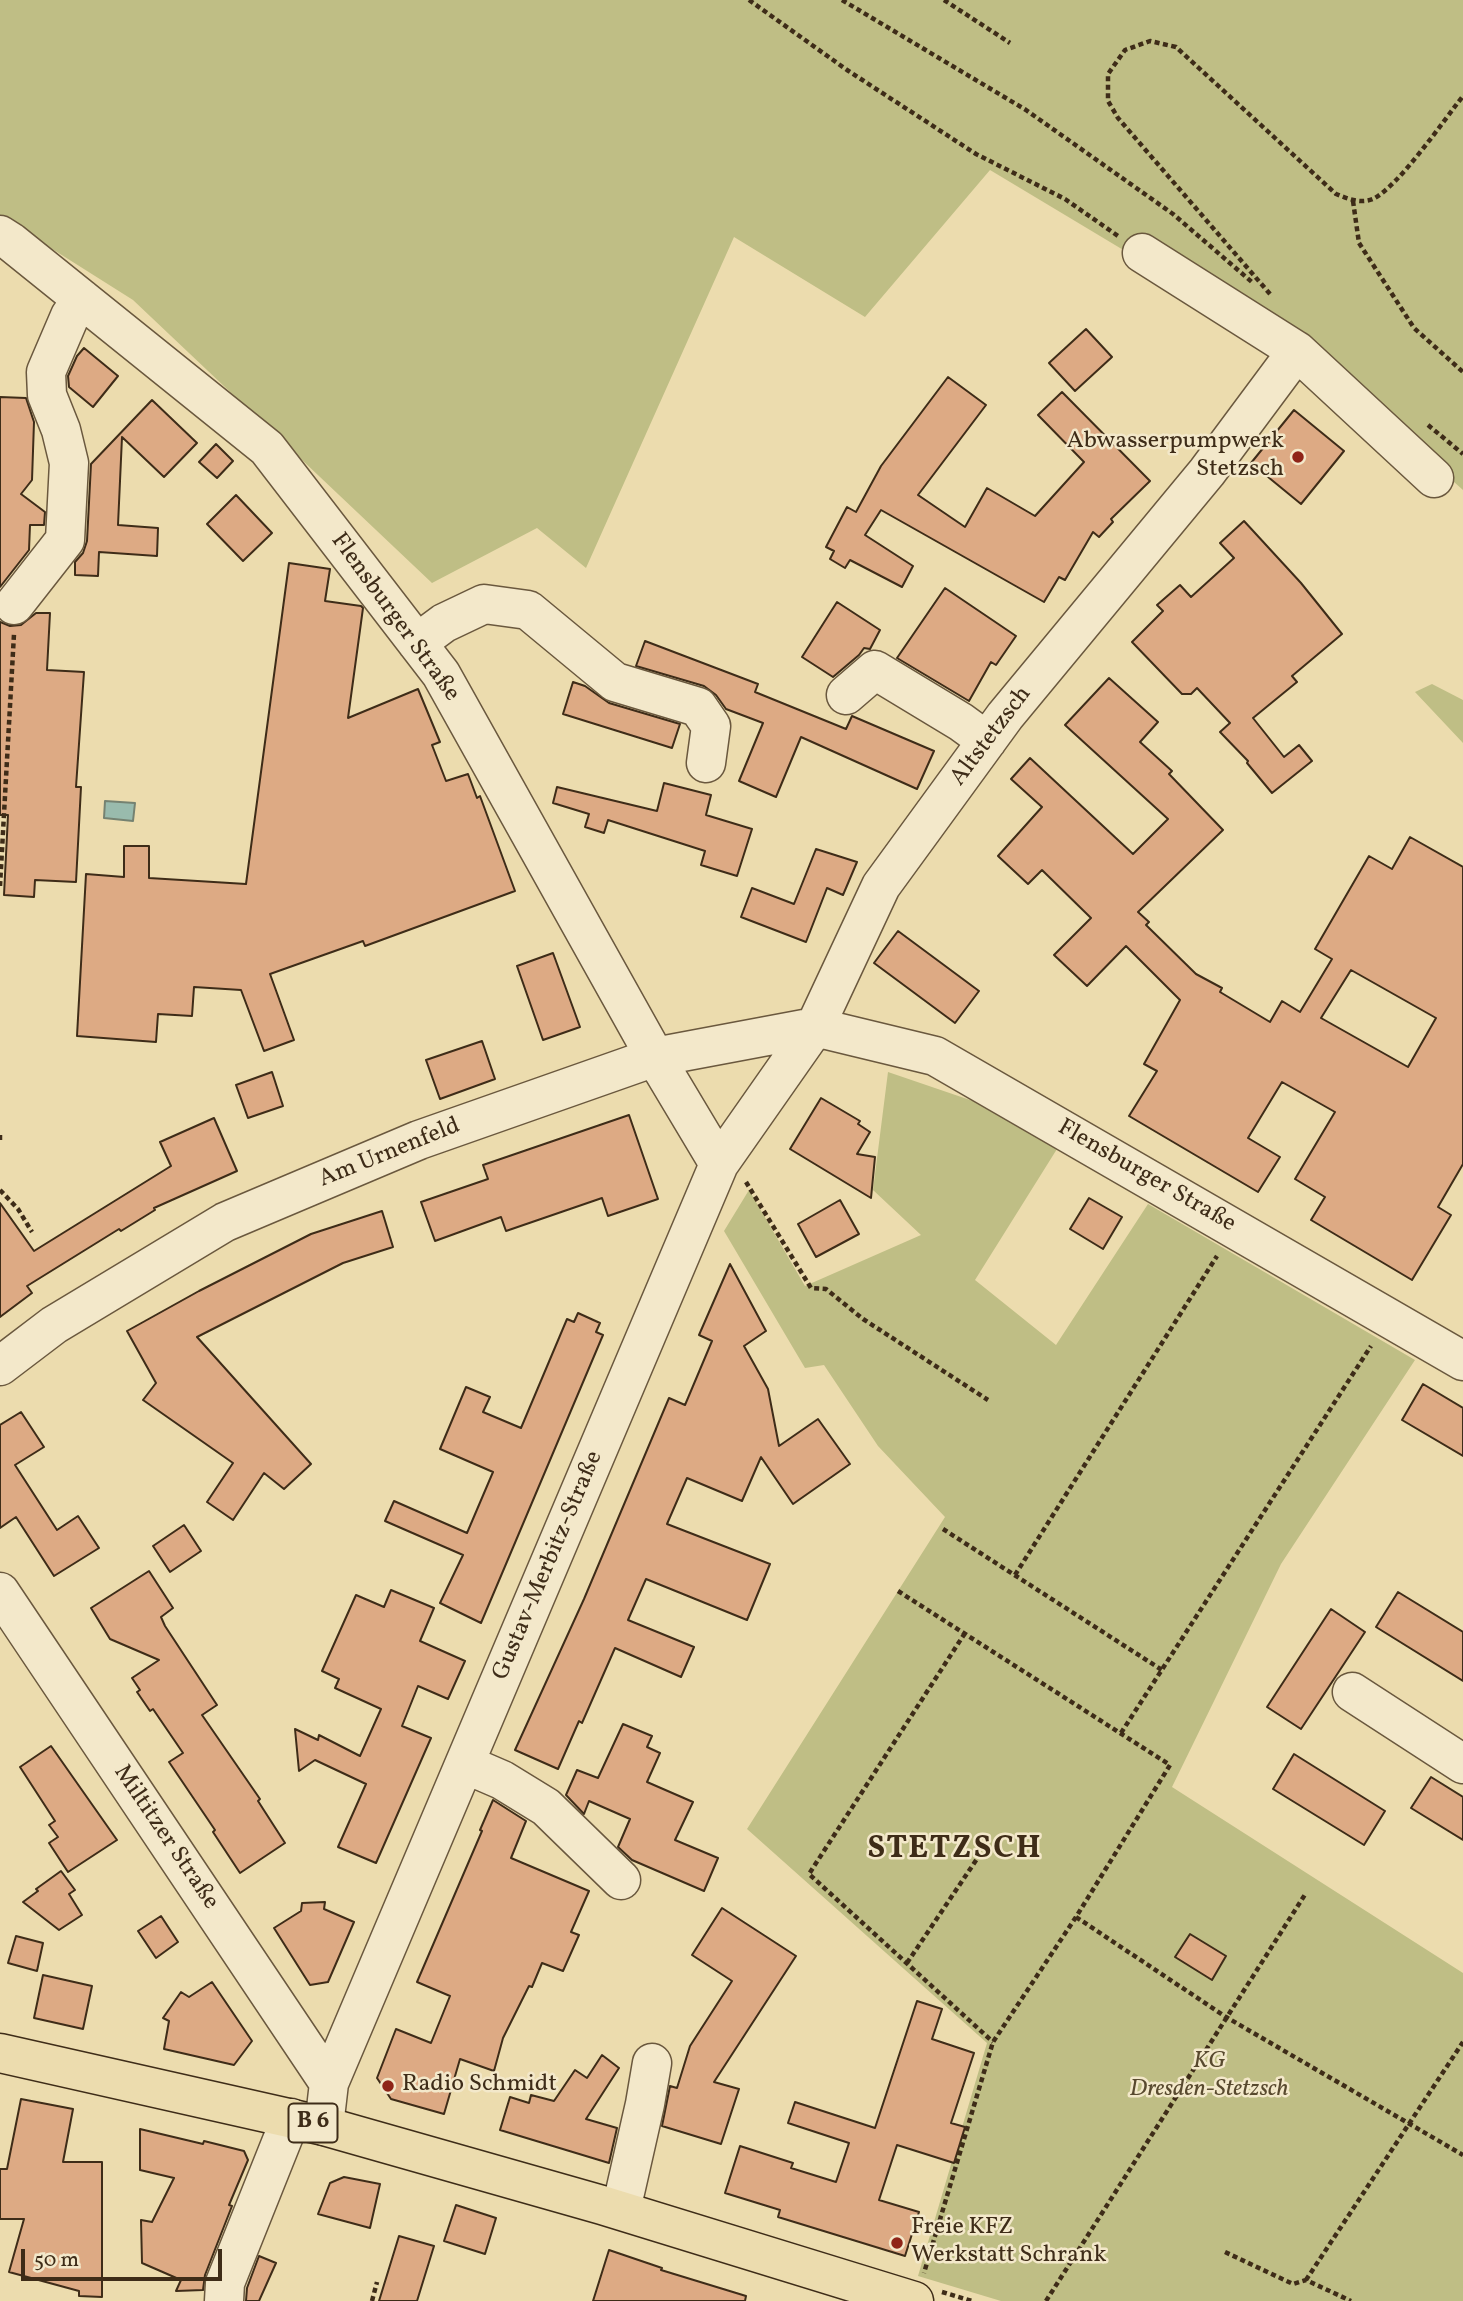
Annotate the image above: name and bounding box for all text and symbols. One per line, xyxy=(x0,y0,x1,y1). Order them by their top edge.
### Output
place label: Abwasserpumpwerk Stetzsch xyxy=(1067,429,1284,485)
marker: Abwasserpumpwerk Stetzsch xyxy=(1290,449,1306,465)
street label: Flensburger Straße xyxy=(323,528,465,708)
street label: Altstetzsch xyxy=(945,681,1039,793)
street label: Am Urnenfeld xyxy=(315,1113,465,1195)
street label: Flensburger Straße xyxy=(1052,1114,1240,1240)
street label: Gustav-Merbitz-Straße xyxy=(488,1447,610,1685)
street label: Miltitzer Straße xyxy=(106,1760,224,1916)
district label: STETZSCH xyxy=(868,1832,1042,1870)
park label: KG Dresden-Stetzsch xyxy=(1130,2049,1288,2105)
place label: Radio Schmidt xyxy=(402,2072,557,2100)
marker: Radio Schmidt xyxy=(380,2078,396,2094)
road number: B 6 xyxy=(288,2104,338,2142)
place label: Freie KFZ Werkstatt Schrank xyxy=(911,2215,1106,2271)
scale bar xyxy=(24,2234,226,2278)
marker: Freie KFZ Werkstatt Schrank xyxy=(889,2235,905,2251)
text: 50 m xyxy=(34,2246,79,2275)

